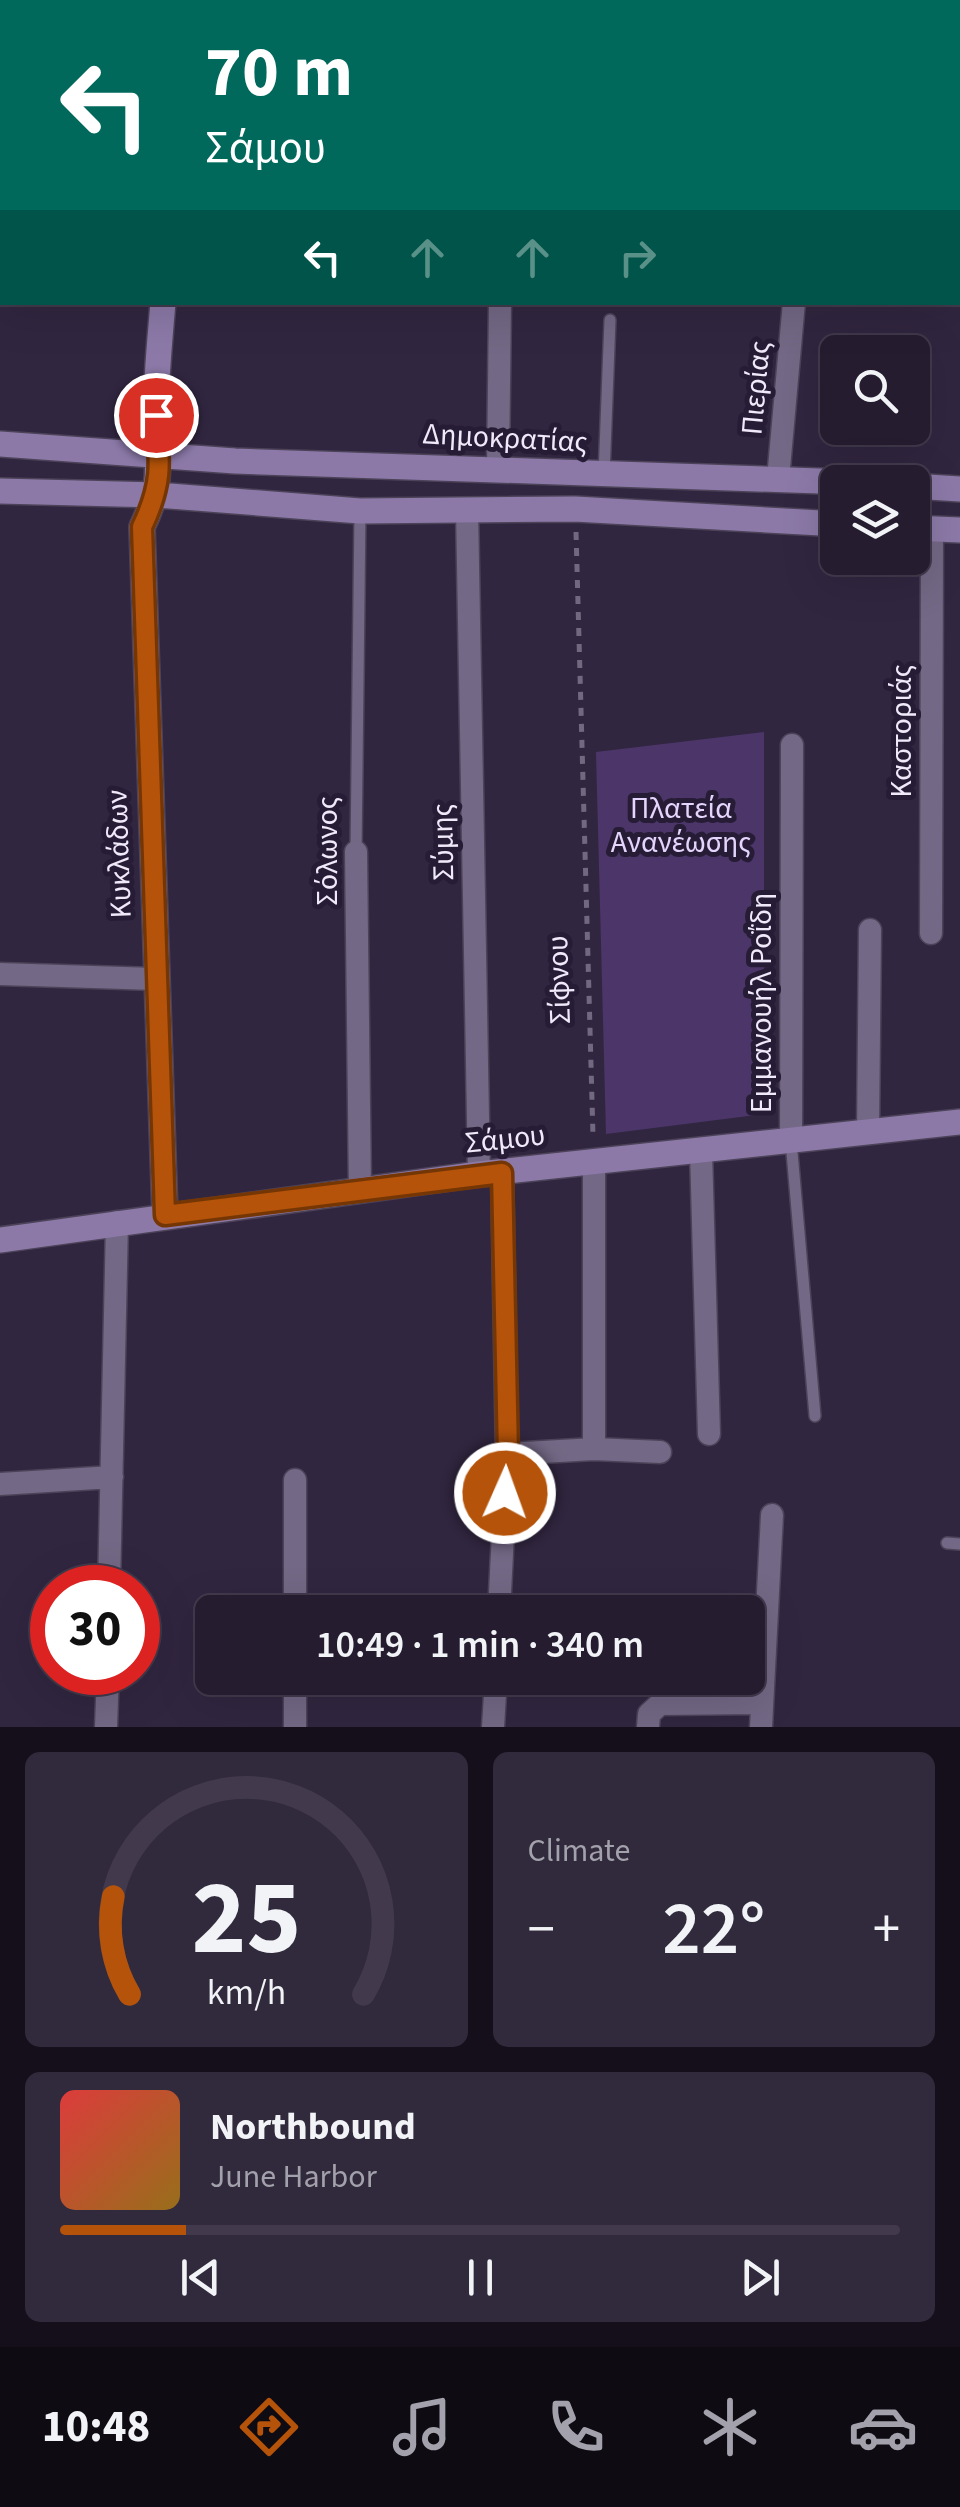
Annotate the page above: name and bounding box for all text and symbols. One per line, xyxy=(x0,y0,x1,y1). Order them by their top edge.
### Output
text: 70 m xyxy=(205,23,353,123)
icon: left xyxy=(40,40,170,170)
text: Σάμου xyxy=(205,116,326,180)
icon: left xyxy=(295,230,350,285)
icon: ahead xyxy=(400,230,455,285)
icon: ahead xyxy=(505,230,560,285)
icon: right xyxy=(610,230,665,285)
map controls xyxy=(820,335,930,575)
button: search xyxy=(820,335,930,445)
street label: Πιερίας xyxy=(730,339,782,437)
pin xyxy=(114,373,199,458)
icon: arrive xyxy=(129,388,184,443)
street label: Δημοκρατίας xyxy=(421,412,589,464)
button: layers xyxy=(820,465,930,575)
street label: Καστοριάς xyxy=(880,664,923,798)
park label: Πλατεία Ανανέωσης xyxy=(611,787,751,864)
street label: Κυκλάδων xyxy=(95,789,143,919)
street label: Σόλωνος xyxy=(306,796,349,906)
street label: Σύμης xyxy=(421,803,465,881)
street label: Εμμανουήλ Ροΐδη xyxy=(740,893,783,1113)
street label: Σίφνου xyxy=(536,935,582,1025)
street label: Σάμου xyxy=(463,1113,547,1165)
position arrow xyxy=(453,1441,557,1545)
speed limit sign: 30 xyxy=(30,1565,160,1695)
text: 10:49 · 1 min · 340 m xyxy=(316,1618,644,1672)
text: Climate xyxy=(528,1828,630,1874)
text: 25 xyxy=(191,1846,301,1994)
text: 22° xyxy=(662,1876,765,1983)
text: − xyxy=(528,1891,555,1969)
text: + xyxy=(873,1891,900,1969)
text: km/h xyxy=(207,1967,286,2018)
text: Northbound xyxy=(210,2100,416,2154)
text: June Harbor xyxy=(210,2154,377,2200)
icon: previous xyxy=(173,2250,228,2305)
icon: pause xyxy=(453,2250,508,2305)
icon: next xyxy=(733,2250,788,2305)
icon: directions xyxy=(234,2392,304,2462)
icon: music xyxy=(387,2392,457,2462)
icon: phone xyxy=(541,2392,611,2462)
icon: climate xyxy=(695,2392,765,2462)
icon: car xyxy=(848,2392,918,2462)
text: 10:48 xyxy=(42,2395,150,2459)

